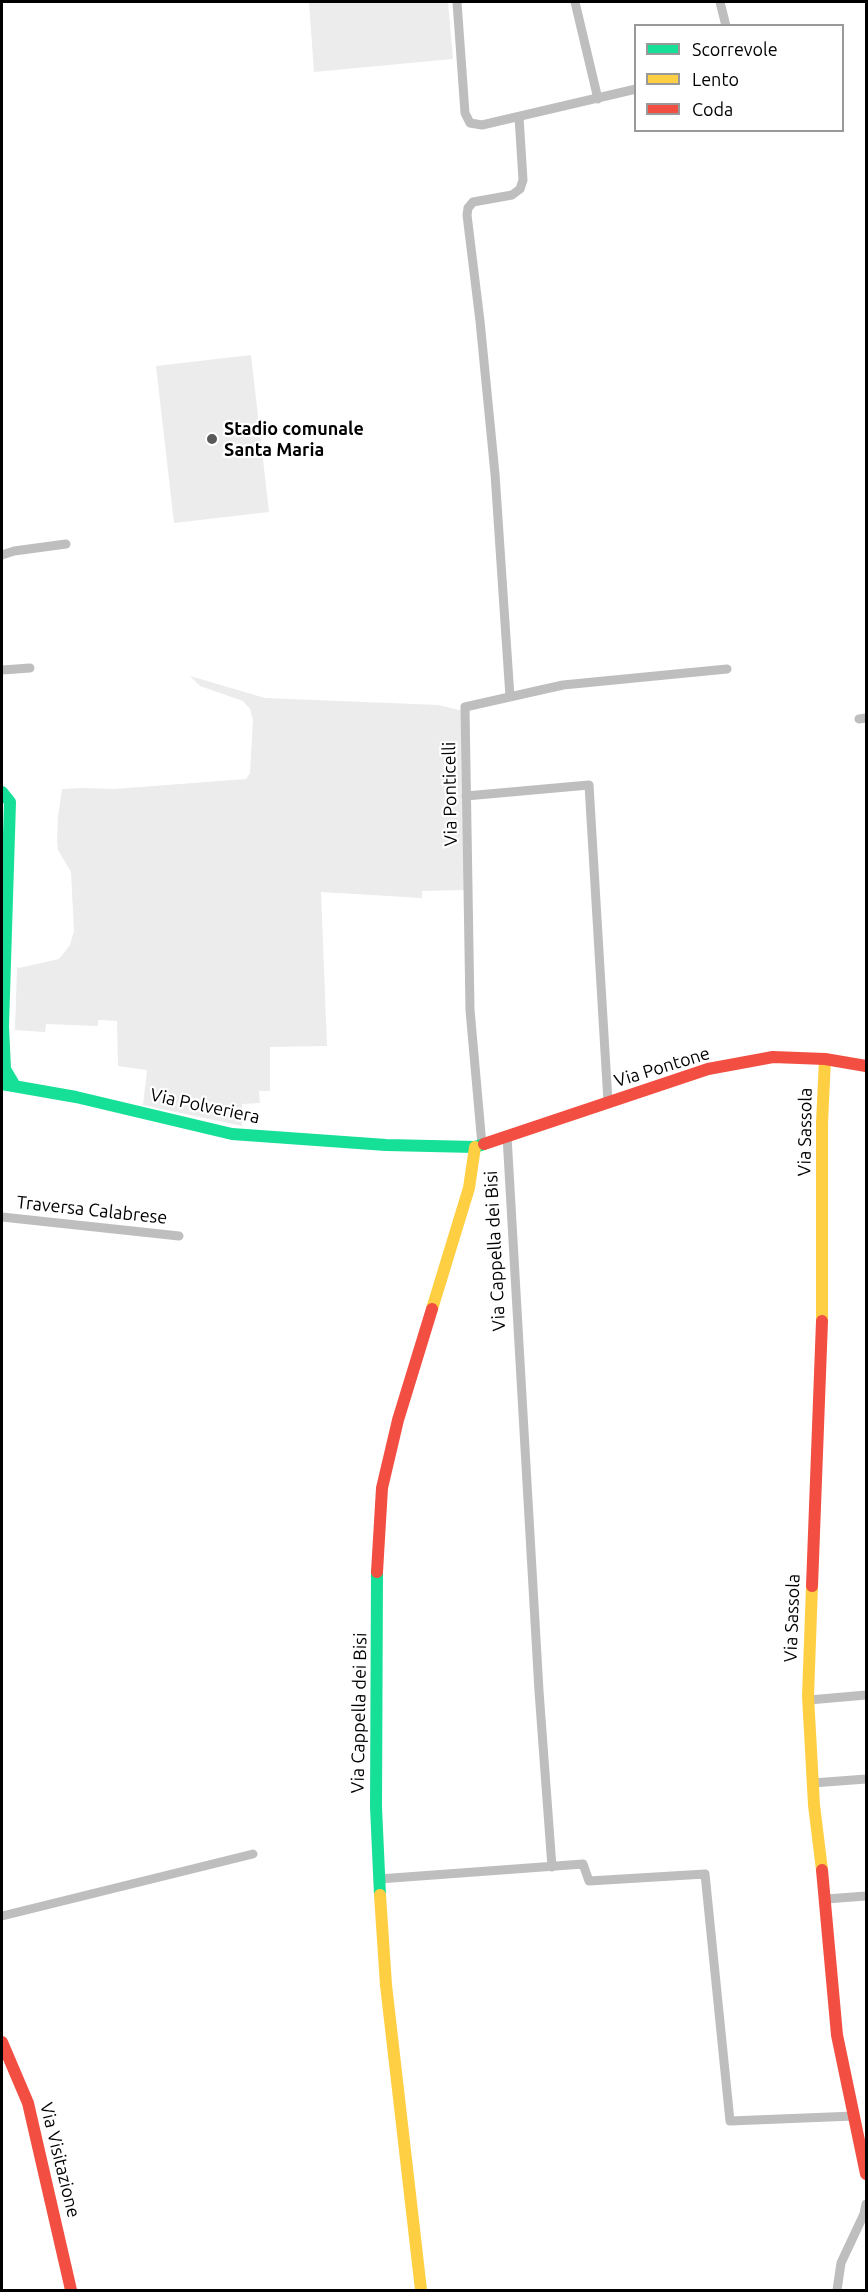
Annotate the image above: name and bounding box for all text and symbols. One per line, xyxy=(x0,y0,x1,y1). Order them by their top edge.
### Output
legend xyxy=(634,24,844,132)
text: Scorrevole xyxy=(692,39,778,59)
text: Lento xyxy=(692,69,739,89)
text: Coda xyxy=(692,99,733,119)
place label: Stadio comunale Santa Maria xyxy=(224,418,364,460)
marker: Stadio comunale Santa Maria xyxy=(205,432,219,446)
street label: Via Ponticelli xyxy=(438,742,462,846)
street label: Via Pontone xyxy=(612,1042,712,1092)
street label: Via Polveriera xyxy=(148,1084,262,1128)
street label: Via Sassola xyxy=(793,1088,817,1176)
street label: Via Cappella dei Bisi xyxy=(480,1170,510,1332)
street label: Traversa Calabrese xyxy=(16,1191,168,1229)
street label: Via Sassola xyxy=(780,1573,804,1663)
street label: Via Cappella dei Bisi xyxy=(347,1632,371,1794)
street label: Via Visitazione xyxy=(35,2100,85,2220)

